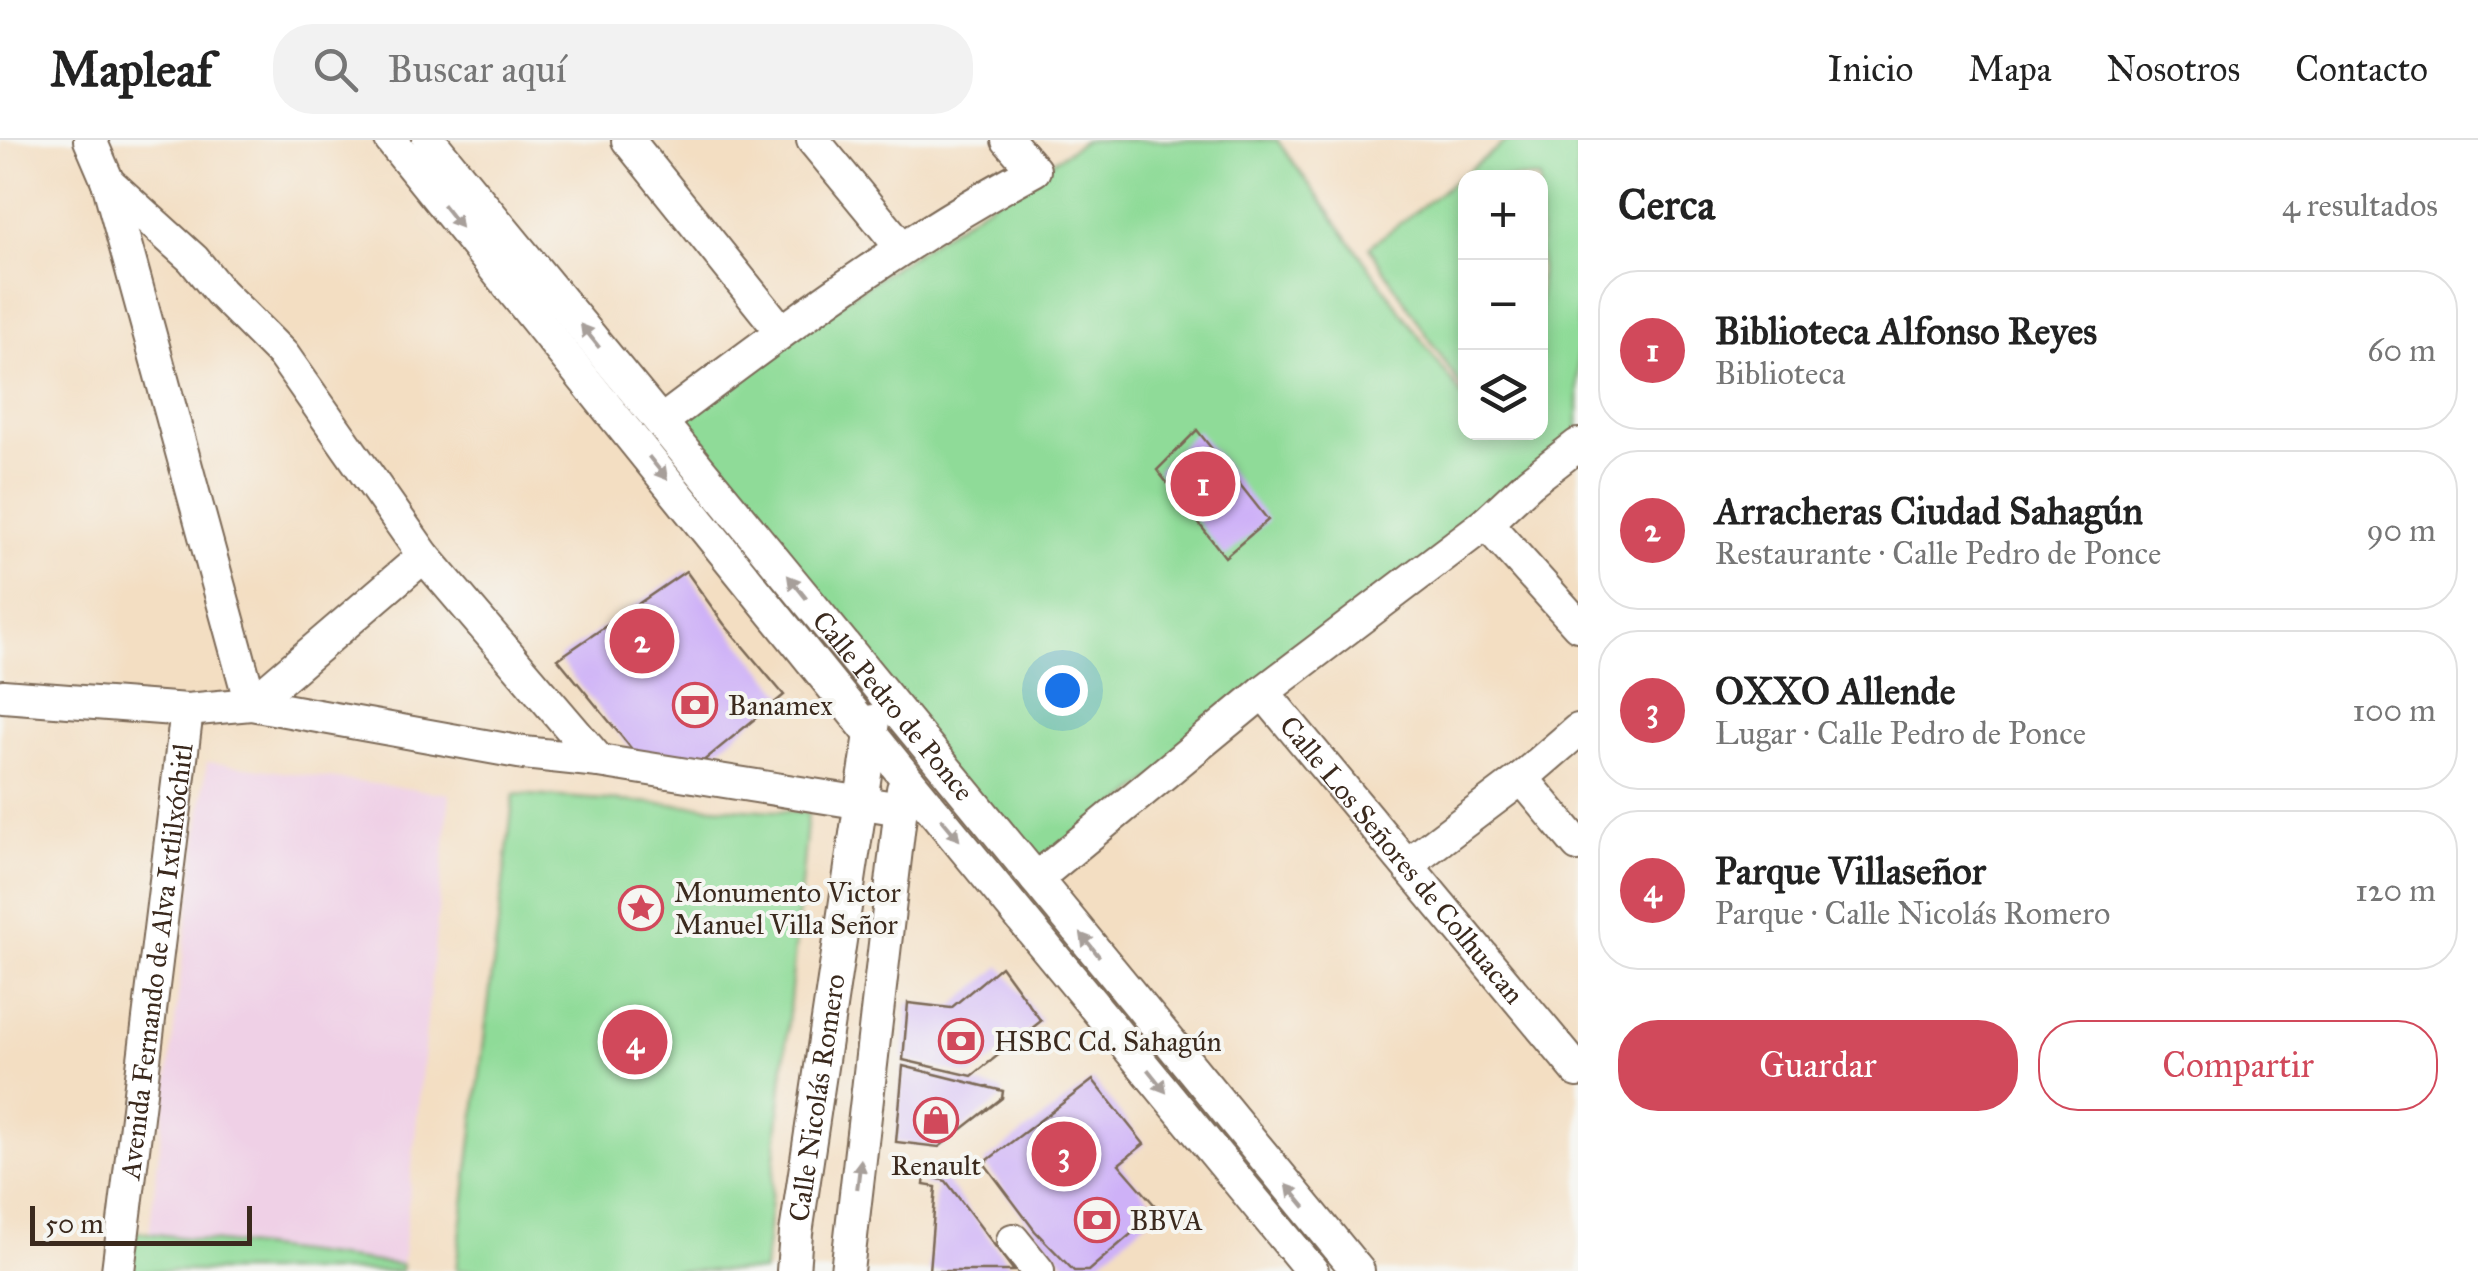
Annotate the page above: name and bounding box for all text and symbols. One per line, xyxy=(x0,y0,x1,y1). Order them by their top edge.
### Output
search box xyxy=(273,24,973,114)
text: Mapleaf xyxy=(50,40,213,99)
icon: search xyxy=(308,42,363,97)
text: Buscar aquí xyxy=(388,46,566,92)
text: Inicio xyxy=(1828,48,1913,91)
text: Mapa xyxy=(1968,48,2052,91)
text: Nosotros xyxy=(2107,48,2240,91)
text: Contacto xyxy=(2295,48,2428,91)
map controls xyxy=(1458,170,1548,440)
button: + xyxy=(1458,170,1548,260)
text: Cerca xyxy=(1618,179,1715,231)
text: 4 resultados xyxy=(2282,186,2438,225)
one-way arrow xyxy=(441,203,462,228)
button: − xyxy=(1458,260,1548,350)
text: Biblioteca Alfonso Reyes xyxy=(1715,308,2097,354)
one-way arrow xyxy=(580,323,601,348)
text: 1 xyxy=(1646,331,1659,370)
text: 60 m xyxy=(2367,331,2436,370)
button: layers xyxy=(1458,350,1548,440)
text: Biblioteca xyxy=(1715,354,1845,393)
pin: 1 xyxy=(1170,446,1236,522)
one-way arrow xyxy=(647,455,668,480)
text: Arracheras Ciudad Sahagún xyxy=(1715,488,2143,534)
text: 2 xyxy=(1645,511,1660,550)
text: 90 m xyxy=(2366,511,2436,550)
text: Restaurante · Calle Pedro de Ponce xyxy=(1715,534,2161,573)
one-way arrow xyxy=(786,575,808,600)
pin: 2 xyxy=(610,604,674,678)
street label: Calle Pedro de Ponce xyxy=(805,604,982,808)
your location xyxy=(1037,665,1088,716)
text: OXXO Allende xyxy=(1715,668,1956,714)
bank icon: Banamex xyxy=(672,682,718,728)
place label: Banamex xyxy=(728,688,833,723)
text: 3 xyxy=(1646,691,1659,730)
text: 100 m xyxy=(2352,691,2436,730)
street label: Calle Los Señores de Colhuacan xyxy=(1272,709,1532,1011)
text: Lugar · Calle Pedro de Ponce xyxy=(1715,714,2086,753)
street label: Avenida Fernando de Alva Ixtlilxóchitl xyxy=(112,741,201,1182)
one-way arrow xyxy=(938,817,960,842)
text: Parque Villaseñor xyxy=(1715,848,1986,894)
text: 4 xyxy=(1644,871,1661,910)
text: 120 m xyxy=(2355,871,2436,910)
place label: Monumento Victor Manuel Villa Señor xyxy=(674,875,901,942)
place icon: Monumento Victor Manuel Villa Señor xyxy=(618,885,664,931)
text: Parque · Calle Nicolás Romero xyxy=(1715,894,2110,933)
one-way arrow xyxy=(1080,932,1101,957)
street label: Calle Nicolás Romero xyxy=(781,971,853,1224)
pin: 4 xyxy=(602,1004,668,1080)
bank icon: HSBC Cd. Sahagún xyxy=(938,1018,984,1064)
button: Guardar xyxy=(1618,1020,2018,1111)
button: Compartir xyxy=(2038,1020,2438,1111)
place label: HSBC Cd. Sahagún xyxy=(994,1024,1222,1059)
one-way arrow xyxy=(1146,1068,1167,1093)
shop icon: Renault xyxy=(913,1097,959,1143)
pin: 3 xyxy=(1032,1116,1096,1192)
place label: Renault xyxy=(891,1148,981,1183)
one-way arrow xyxy=(851,1158,867,1190)
one-way arrow xyxy=(1286,1183,1307,1208)
bank icon: BBVA xyxy=(1074,1197,1120,1243)
scale bar xyxy=(30,1201,252,1246)
place label: BBVA xyxy=(1130,1203,1203,1238)
text: 50 m xyxy=(45,1206,104,1241)

